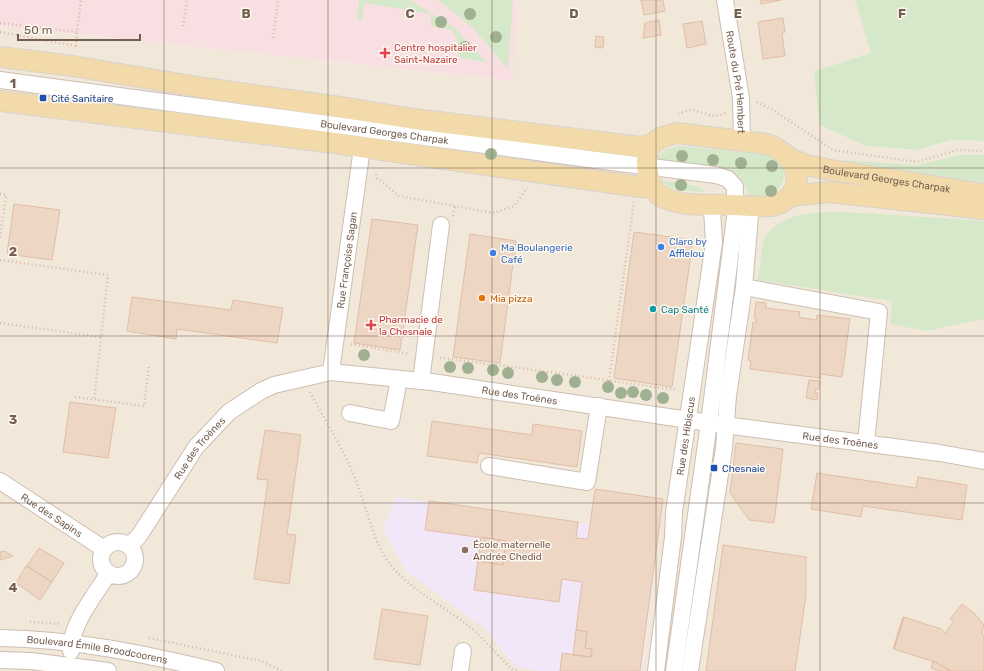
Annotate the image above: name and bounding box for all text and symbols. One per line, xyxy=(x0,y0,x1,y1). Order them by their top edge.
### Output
text: B xyxy=(241,6,251,21)
text: C xyxy=(405,6,415,21)
text: D xyxy=(569,6,579,21)
text: E xyxy=(734,6,742,21)
text: F xyxy=(898,6,906,21)
scale bar xyxy=(18,16,140,42)
text: 50 m xyxy=(24,23,52,37)
street label: Route du Pré Hembert xyxy=(723,30,747,134)
place label: Centre hospitalier Saint-Nazaire xyxy=(394,42,477,66)
marker: Centre hospitalier Saint-Nazaire xyxy=(379,47,391,59)
text: 1 xyxy=(10,76,16,91)
marker: Cité Sanitaire xyxy=(38,93,48,103)
place label: Cité Sanitaire xyxy=(51,93,114,105)
street label: Boulevard Georges Charpak xyxy=(320,118,450,147)
street label: Boulevard Georges Charpak xyxy=(822,163,952,196)
street label: Rue Françoise Sagan xyxy=(335,211,360,310)
place label: Claro by Afflelou xyxy=(669,236,707,260)
place label: Ma Boulangerie Café xyxy=(501,242,573,266)
marker: Claro by Afflelou xyxy=(656,242,666,252)
text: 2 xyxy=(9,244,17,259)
marker: Ma Boulangerie Café xyxy=(488,248,498,258)
marker: Mia pizza xyxy=(477,293,487,303)
place label: Mia pizza xyxy=(490,293,532,305)
marker: Cap Santé xyxy=(648,304,658,314)
place label: Cap Santé xyxy=(661,304,709,316)
place label: Pharmacie de la Chesnaie xyxy=(379,314,443,338)
marker: Pharmacie de la Chesnaie xyxy=(366,320,376,330)
street label: Rue des Troënes xyxy=(481,384,558,407)
street label: Rue des Hibiscus xyxy=(675,396,698,476)
text: 3 xyxy=(9,412,18,427)
street label: Rue des Troënes xyxy=(172,415,228,482)
street label: Rue des Troënes xyxy=(802,430,879,452)
marker: Chesnaie xyxy=(709,463,719,473)
place label: Chesnaie xyxy=(722,463,765,475)
street label: Rue des Sapins xyxy=(18,491,84,540)
place label: École maternelle Andrée Chedid xyxy=(473,539,551,563)
marker: École maternelle Andrée Chedid xyxy=(460,545,470,555)
text: 4 xyxy=(9,580,18,595)
street label: Boulevard Émile Broodcoorens xyxy=(26,634,169,667)

